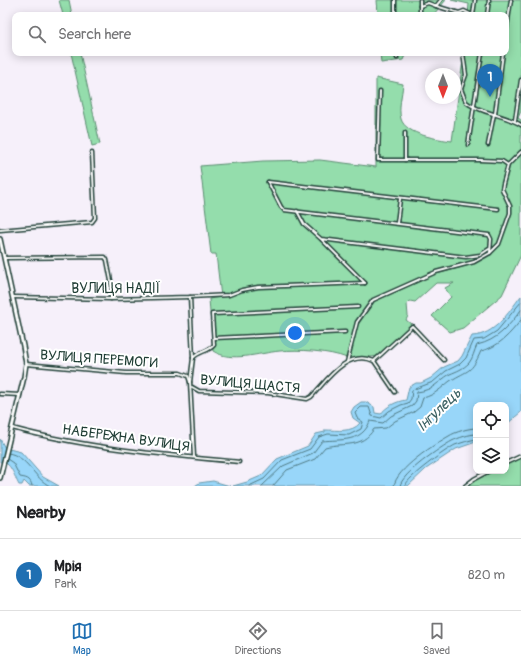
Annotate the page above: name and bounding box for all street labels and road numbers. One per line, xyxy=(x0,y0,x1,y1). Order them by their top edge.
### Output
street label: ВУЛИЦЯ НАДІЇ xyxy=(71,280,161,297)
street label: ВУЛИЦЯ ПЕРЕМОГИ xyxy=(39,346,159,372)
street label: ВУЛИЦЯ ЩАСТЯ xyxy=(199,371,301,397)
street label: НАБЕРЕЖНА ВУЛИЦЯ xyxy=(61,421,191,455)

